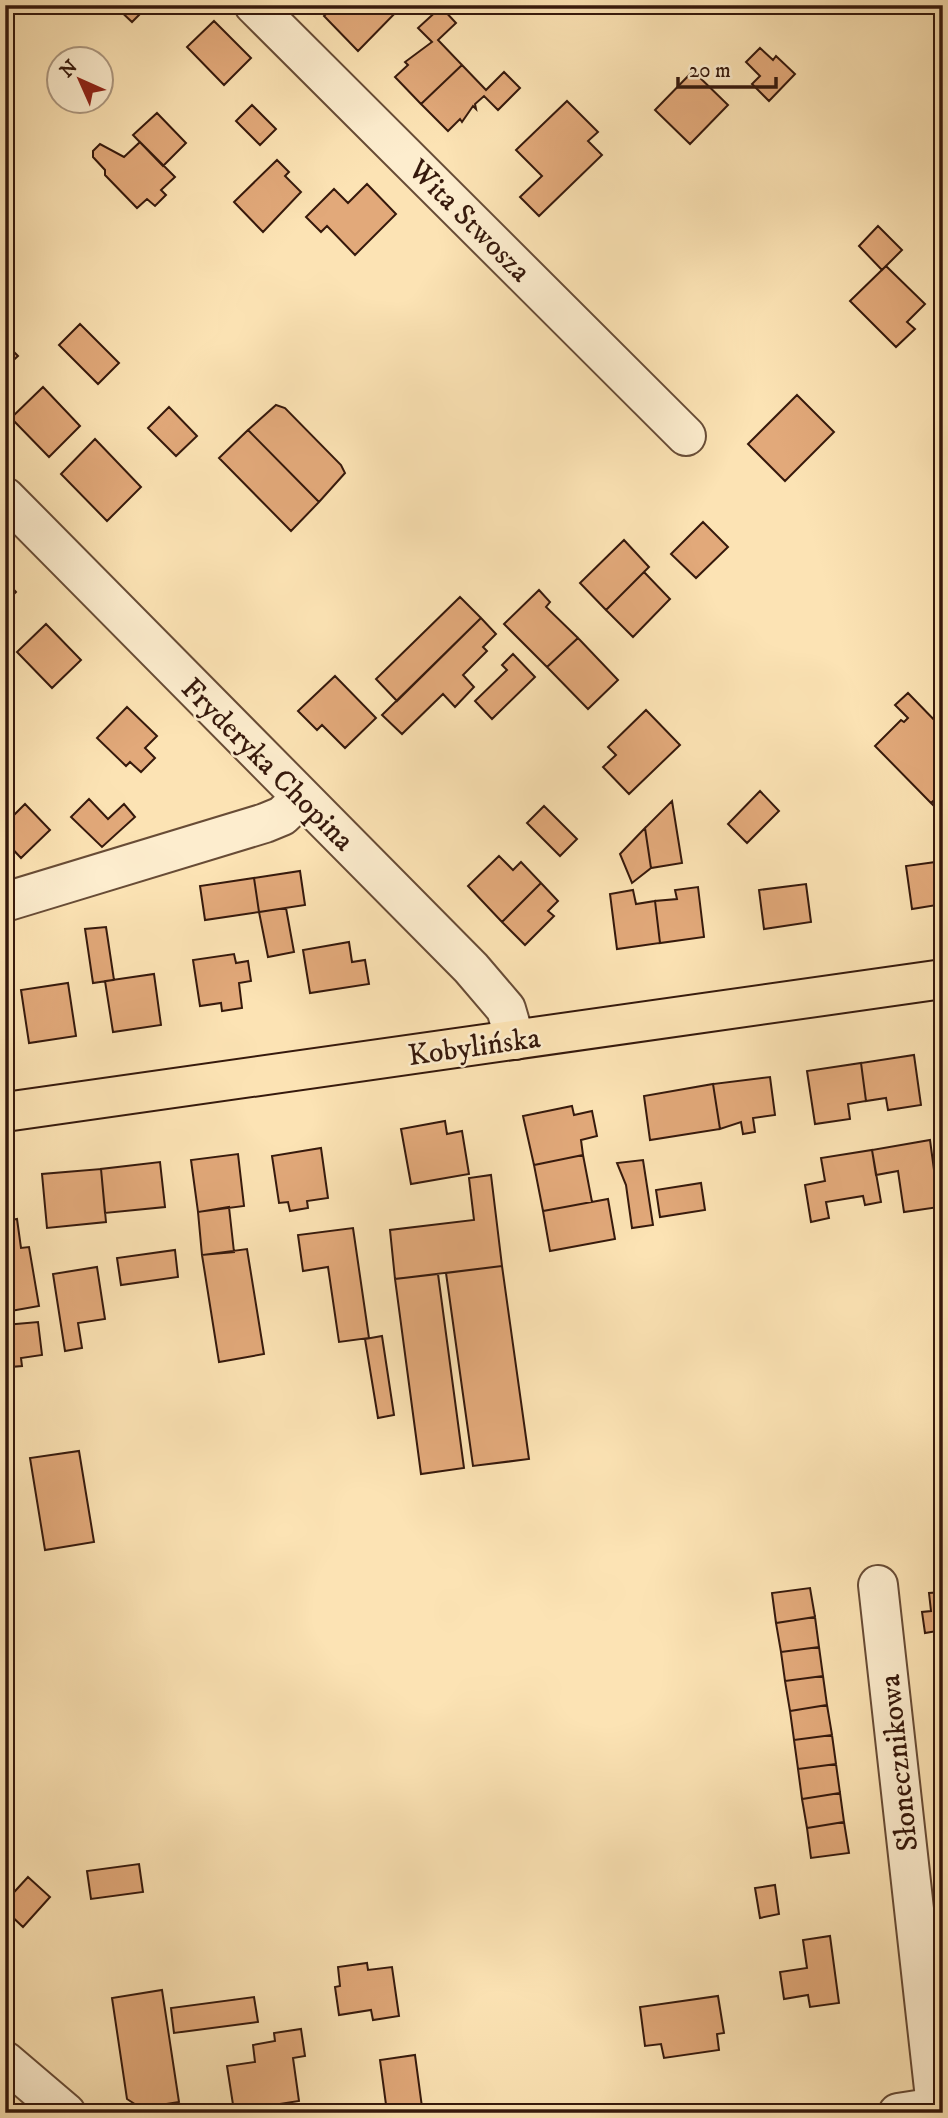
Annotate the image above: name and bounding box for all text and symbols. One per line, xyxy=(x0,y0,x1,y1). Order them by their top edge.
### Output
north arrow xyxy=(46,46,116,116)
scale bar xyxy=(678,46,776,90)
text: N xyxy=(55,55,83,83)
text: 20 m xyxy=(689,58,731,84)
street label: Wita Stwosza xyxy=(399,151,538,290)
street label: Fryderyka Chopina xyxy=(173,671,361,860)
street label: Kobylińska xyxy=(406,1020,543,1075)
street label: Słonecznikowa xyxy=(872,1672,927,1853)

